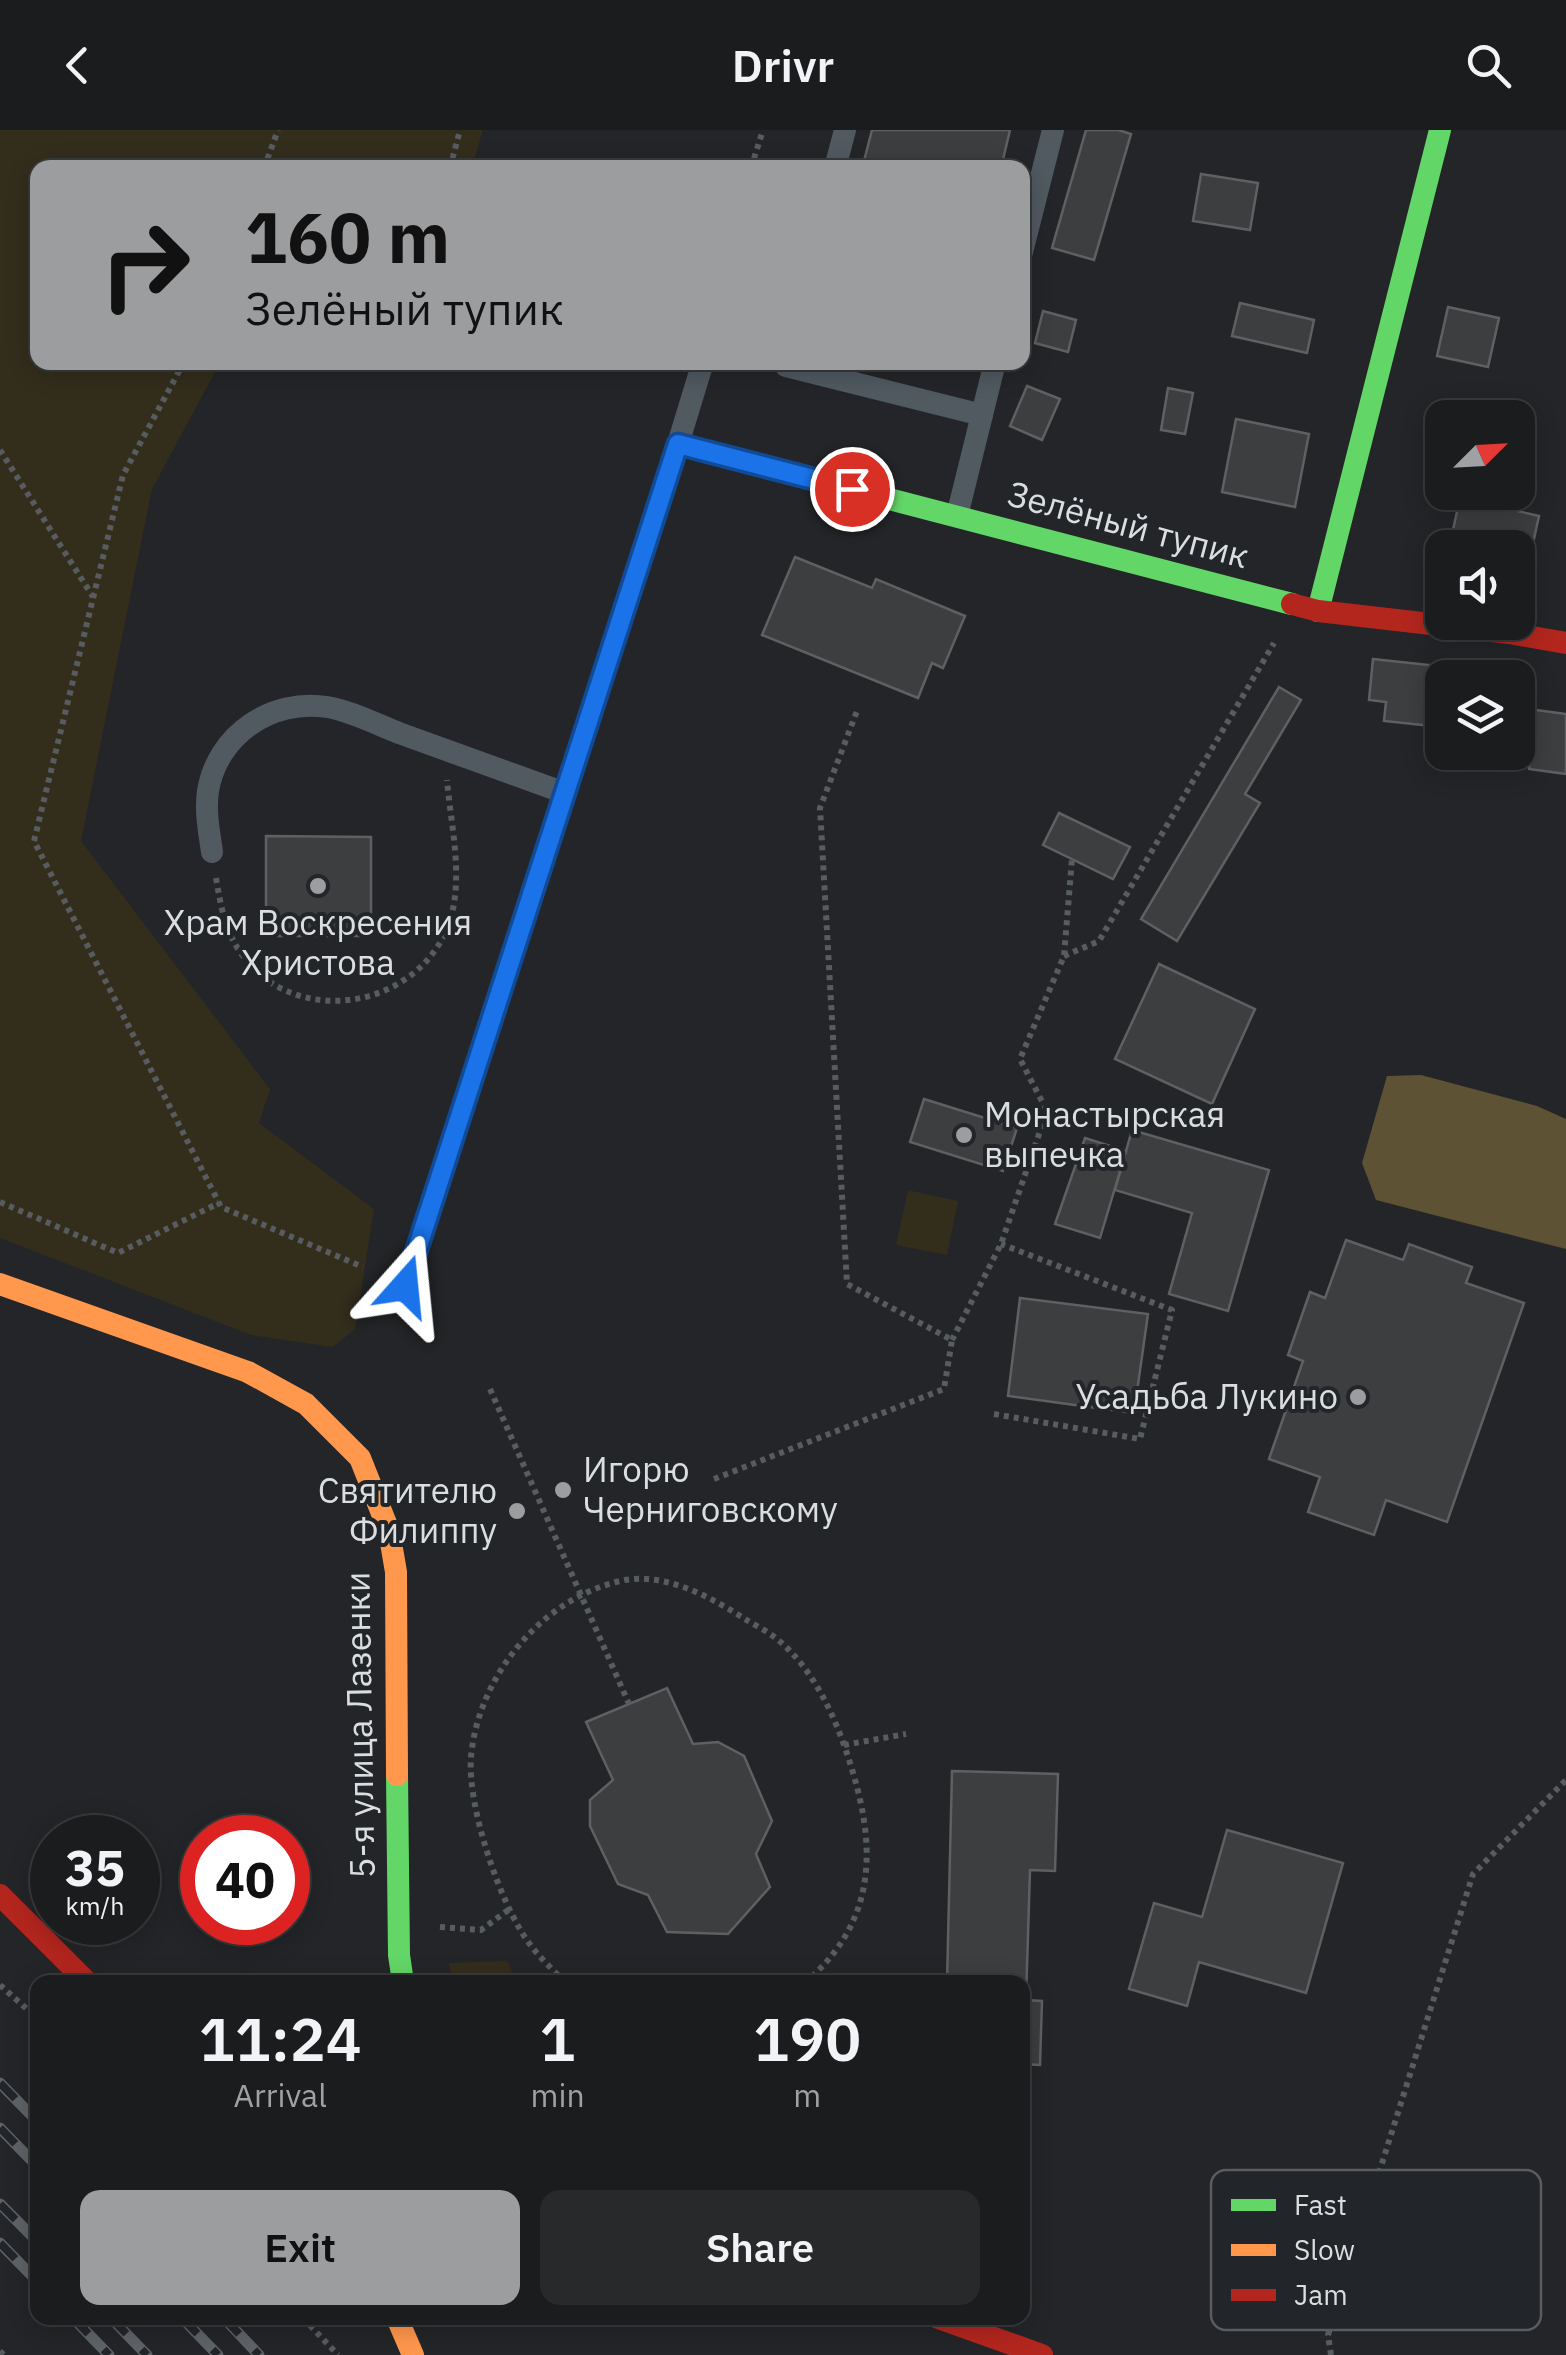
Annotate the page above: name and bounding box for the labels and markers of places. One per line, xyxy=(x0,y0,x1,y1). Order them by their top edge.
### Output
pin xyxy=(810,447,895,532)
marker: Храм Воскресения Христова xyxy=(307,875,329,897)
place label: Храм Воскресения Христова xyxy=(164,899,472,985)
place label: Монастырская выпечка xyxy=(984,1091,1225,1177)
marker: Монастырская выпечка xyxy=(953,1124,975,1146)
place label: Усадьба Лукино xyxy=(1075,1373,1338,1419)
marker: Усадьба Лукино xyxy=(1347,1386,1369,1408)
place label: Игорю Черниговскому xyxy=(583,1446,838,1532)
place label: Святителю Филиппу xyxy=(318,1467,497,1553)
marker: Игорю Черниговскому xyxy=(552,1479,574,1501)
marker: Святителю Филиппу xyxy=(506,1500,528,1522)

